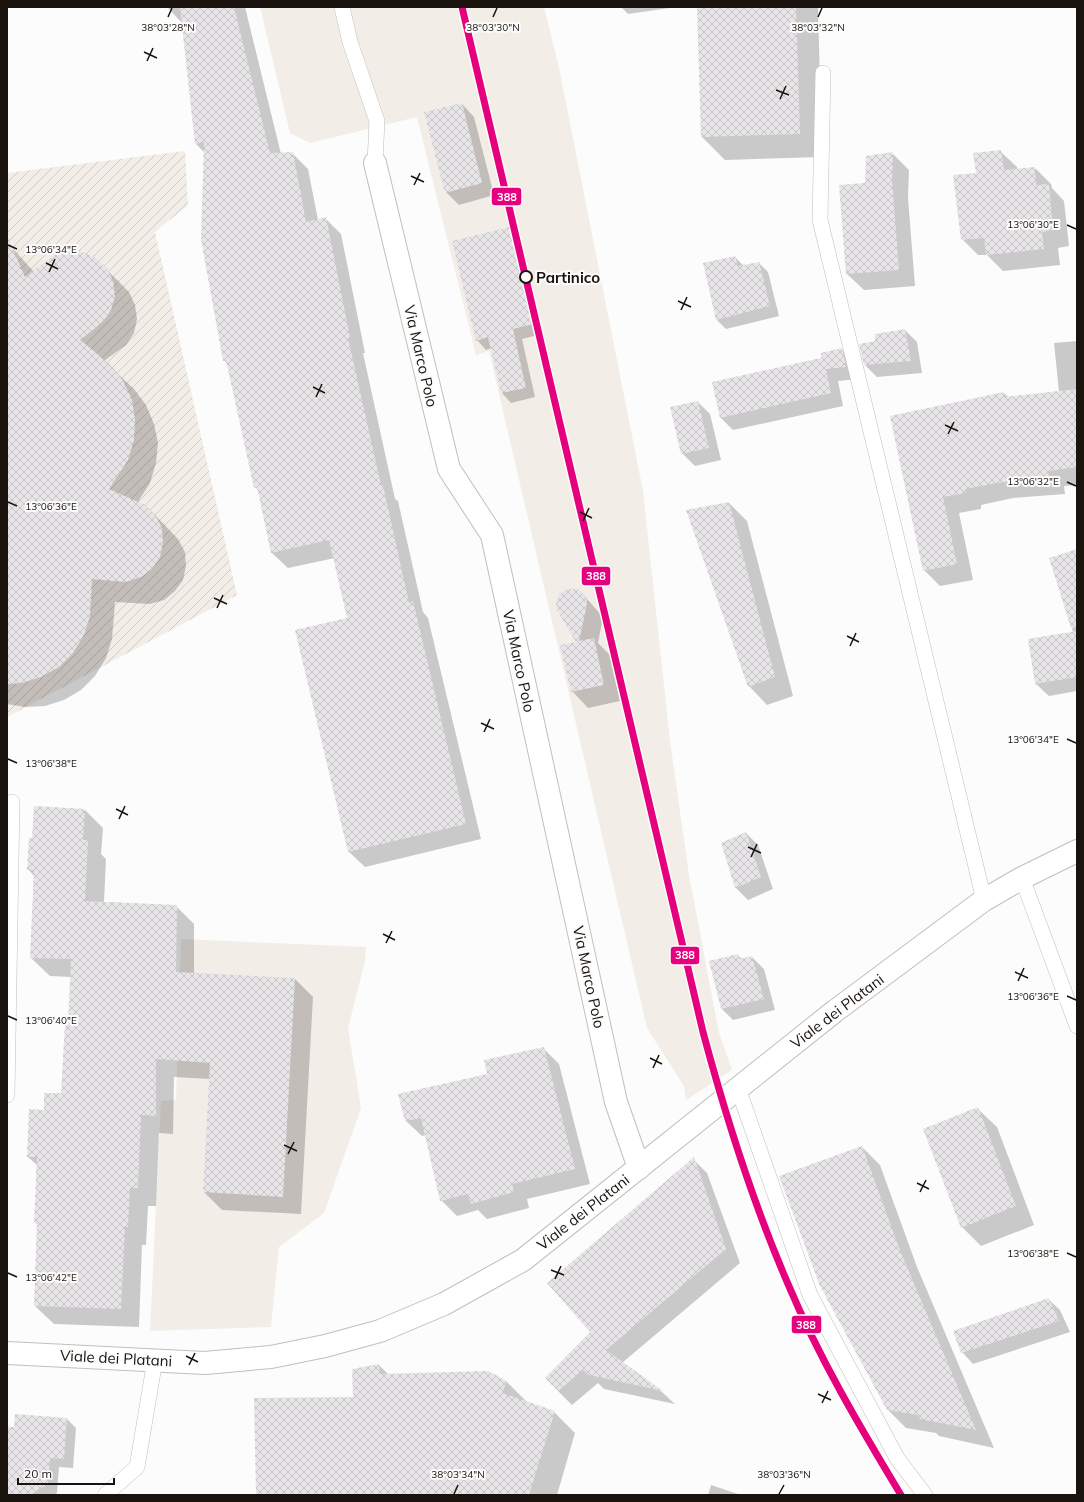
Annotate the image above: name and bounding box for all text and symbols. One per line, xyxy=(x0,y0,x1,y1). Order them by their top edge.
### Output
text: 38°03'28"N xyxy=(141,21,195,34)
text: 38°03'30"N xyxy=(466,21,520,34)
text: 38°03'32"N xyxy=(791,21,845,34)
line badge: 388 xyxy=(491,187,522,206)
text: 388 xyxy=(497,190,517,204)
text: 13°06'30"E xyxy=(1007,218,1059,231)
text: 13°06'34"E xyxy=(25,243,77,256)
place label: Partinico xyxy=(536,268,600,287)
marker: Partinico xyxy=(519,270,533,284)
street label: Via Marco Polo xyxy=(400,303,442,409)
text: 13°06'32"E xyxy=(1007,475,1059,488)
text: 13°06'36"E xyxy=(25,500,77,513)
line badge: 388 xyxy=(581,566,611,586)
text: 388 xyxy=(586,569,606,583)
street label: Via Marco Polo xyxy=(499,608,539,714)
text: 13°06'34"E xyxy=(1007,733,1059,746)
text: 13°06'38"E xyxy=(25,757,77,770)
street label: Via Marco Polo xyxy=(569,924,609,1030)
line badge: 388 xyxy=(670,946,700,965)
text: 388 xyxy=(675,948,695,962)
street label: Viale dei Platani xyxy=(786,970,888,1052)
text: 13°06'36"E xyxy=(1007,990,1059,1003)
text: 13°06'40"E xyxy=(25,1014,77,1027)
street label: Viale dei Platani xyxy=(533,1170,633,1254)
text: 13°06'38"E xyxy=(1007,1247,1059,1260)
text: 13°06'42"E xyxy=(25,1271,77,1284)
line badge: 388 xyxy=(791,1315,822,1334)
text: 388 xyxy=(796,1318,816,1332)
street label: Viale dei Platani xyxy=(59,1346,173,1370)
scale bar xyxy=(18,1460,114,1486)
text: 20 m xyxy=(24,1466,52,1481)
text: 38°03'34"N xyxy=(431,1468,485,1481)
text: 38°03'36"N xyxy=(757,1468,811,1481)

